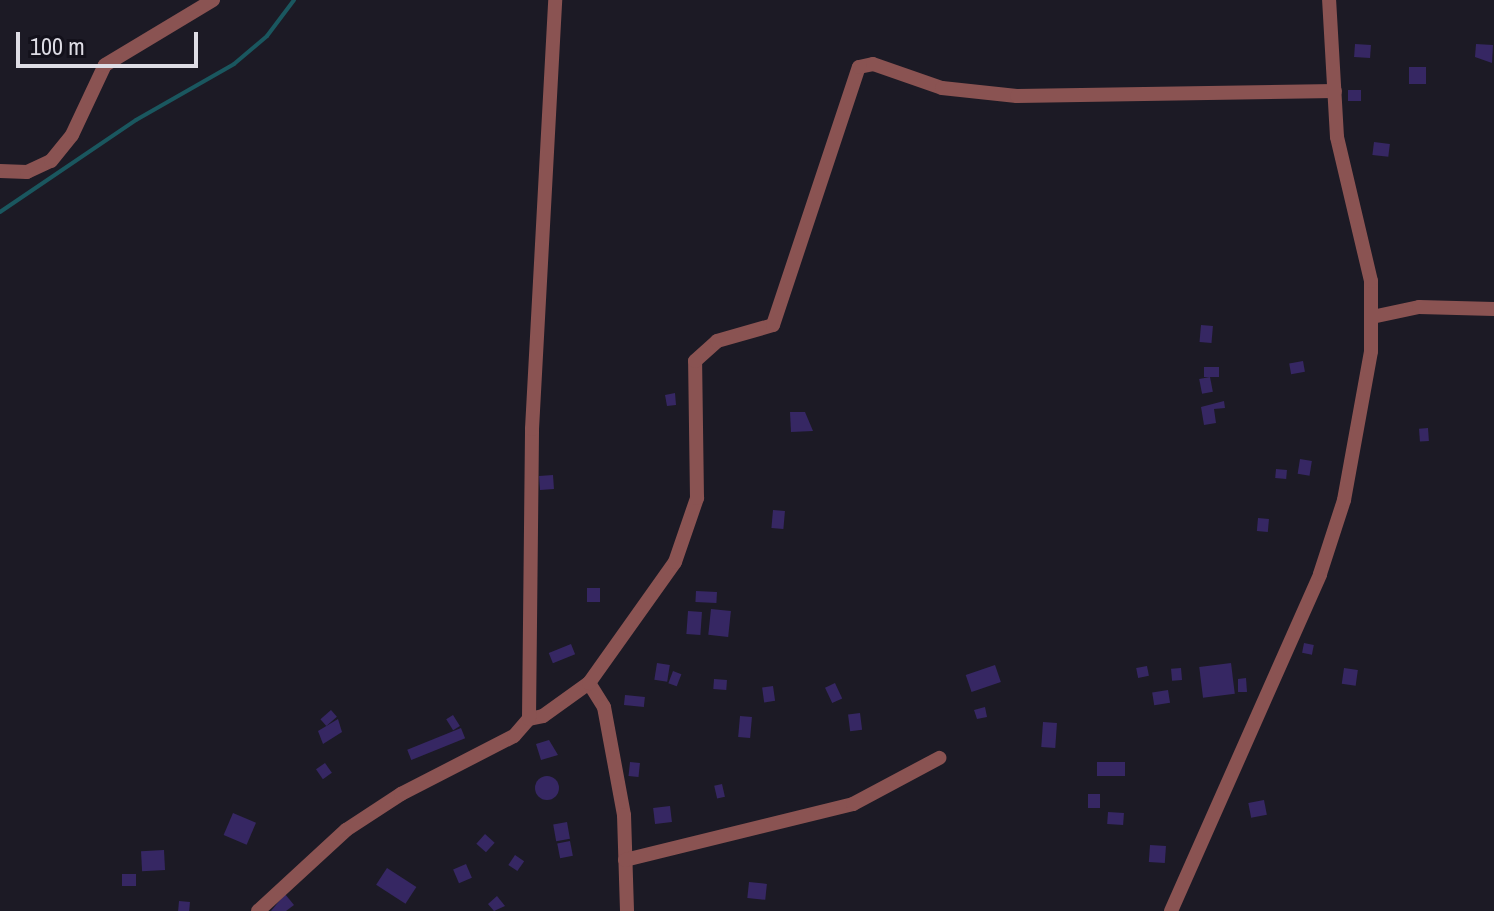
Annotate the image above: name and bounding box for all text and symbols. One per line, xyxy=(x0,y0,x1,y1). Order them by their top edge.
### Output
scale bar xyxy=(20,16,202,66)
text: 100 m xyxy=(30,30,85,62)

